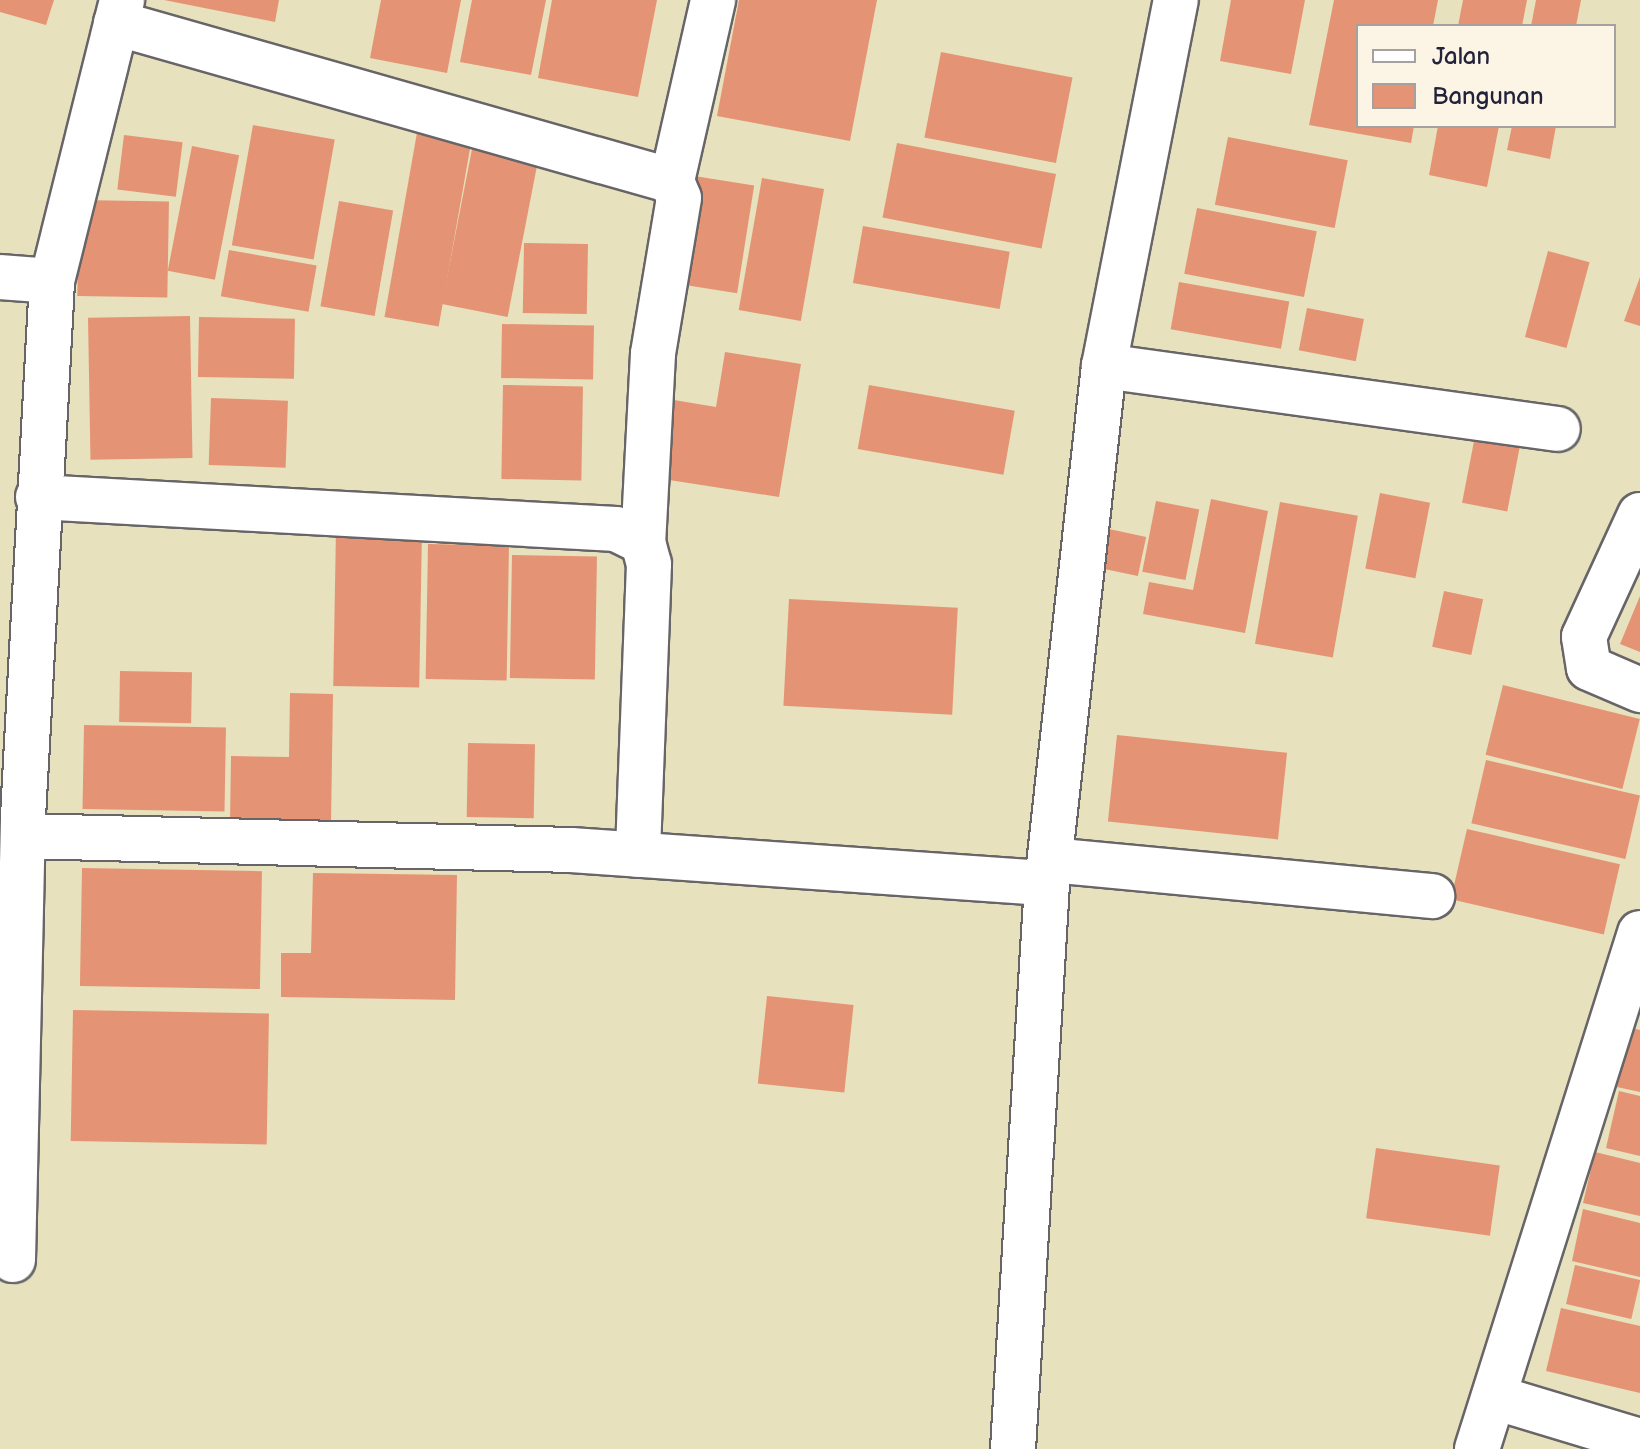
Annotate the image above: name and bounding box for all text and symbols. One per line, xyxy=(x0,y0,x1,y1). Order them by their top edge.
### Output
legend xyxy=(1356,24,1616,128)
text: Jalan xyxy=(1432,42,1490,71)
text: Bangunan xyxy=(1432,82,1543,111)

